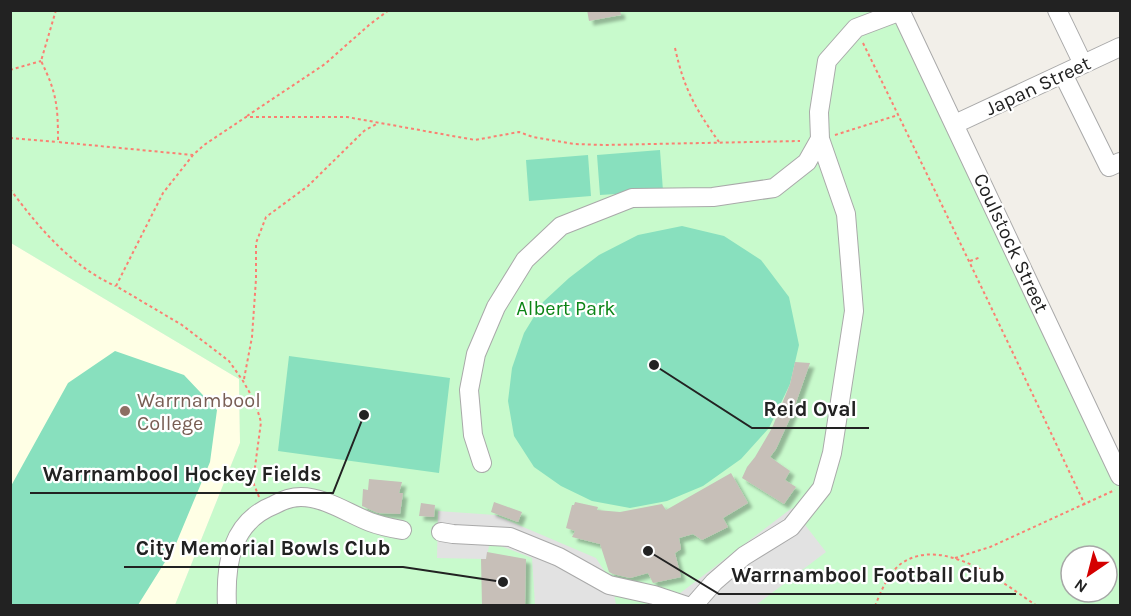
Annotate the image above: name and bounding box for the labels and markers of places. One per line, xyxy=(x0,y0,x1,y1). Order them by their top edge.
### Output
place label: Warrnambool College xyxy=(137,389,261,435)
callout: Reid Oval xyxy=(752,389,869,428)
marker: Warrnambool College xyxy=(118,404,132,418)
callout: Warrnambool Hockey Fields xyxy=(30,454,333,493)
callout: City Memorial Bowls Club xyxy=(124,528,403,567)
callout: Warrnambool Football Club xyxy=(719,555,1016,594)

